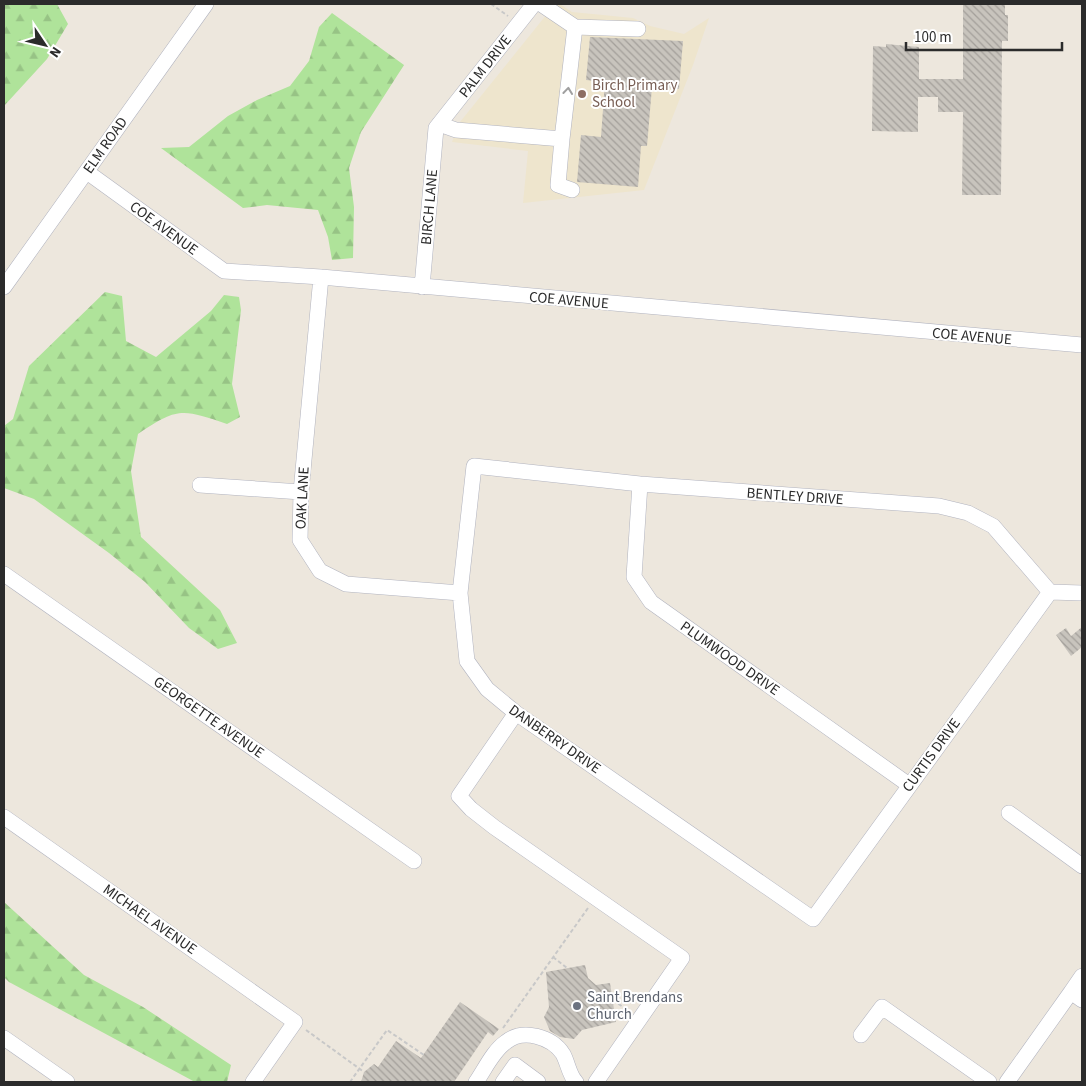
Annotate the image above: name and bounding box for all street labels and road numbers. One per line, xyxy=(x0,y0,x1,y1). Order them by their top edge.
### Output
street label: PALM DRIVE xyxy=(454,30,517,102)
street label: ELM ROAD xyxy=(78,113,133,178)
street label: BIRCH LANE xyxy=(416,168,443,246)
street label: COE AVENUE xyxy=(125,196,202,260)
street label: COE AVENUE xyxy=(528,287,610,314)
street label: COE AVENUE xyxy=(931,323,1013,350)
street label: OAK LANE xyxy=(290,466,315,530)
street label: BENTLEY DRIVE xyxy=(746,483,844,510)
street label: PLUMWOOD DRIVE xyxy=(676,616,784,701)
street label: GEORGETTE AVENUE xyxy=(149,671,268,764)
street label: DANBERRY DRIVE xyxy=(504,700,605,779)
street label: CURTIS DRIVE xyxy=(897,714,965,797)
street label: MICHAEL AVENUE xyxy=(98,879,201,960)

